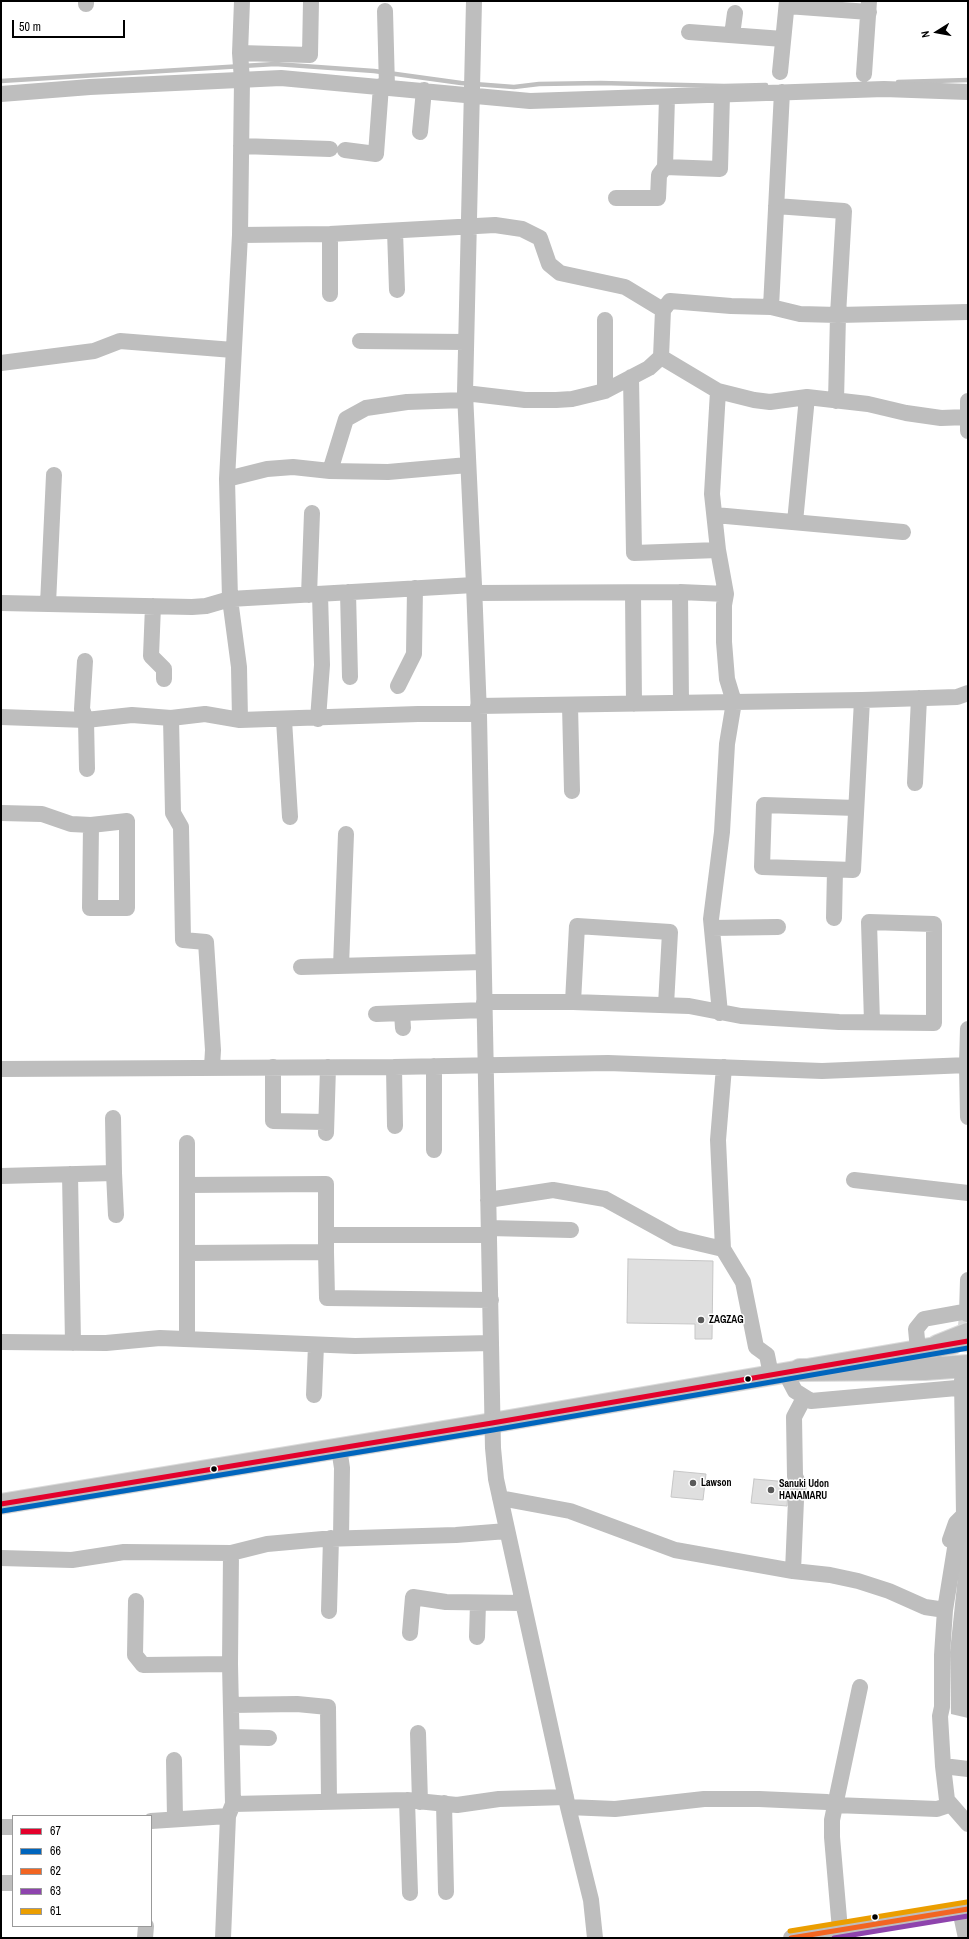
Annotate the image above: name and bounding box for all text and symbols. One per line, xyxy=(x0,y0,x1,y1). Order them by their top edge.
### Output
scale bar xyxy=(14,12,127,38)
north arrow xyxy=(917,12,957,52)
text: 50 m xyxy=(19,19,41,35)
text: N xyxy=(918,30,933,39)
place label: ZAGZAG xyxy=(709,1314,744,1326)
marker: ZAGZAG xyxy=(696,1315,706,1325)
unlabelled marker xyxy=(743,1374,753,1384)
unlabelled marker xyxy=(209,1464,219,1474)
place label: Lawson xyxy=(701,1477,732,1489)
marker: Lawson xyxy=(688,1478,698,1488)
place label: Sanuki Udon HANAMARU xyxy=(779,1478,829,1502)
marker: Sanuki Udon HANAMARU xyxy=(766,1485,776,1495)
legend xyxy=(12,1815,152,1927)
text: 67 xyxy=(50,1823,61,1839)
text: 66 xyxy=(50,1843,61,1859)
text: 62 xyxy=(50,1863,61,1879)
text: 63 xyxy=(50,1883,61,1899)
text: 61 xyxy=(50,1903,61,1919)
unlabelled marker xyxy=(870,1912,880,1922)

